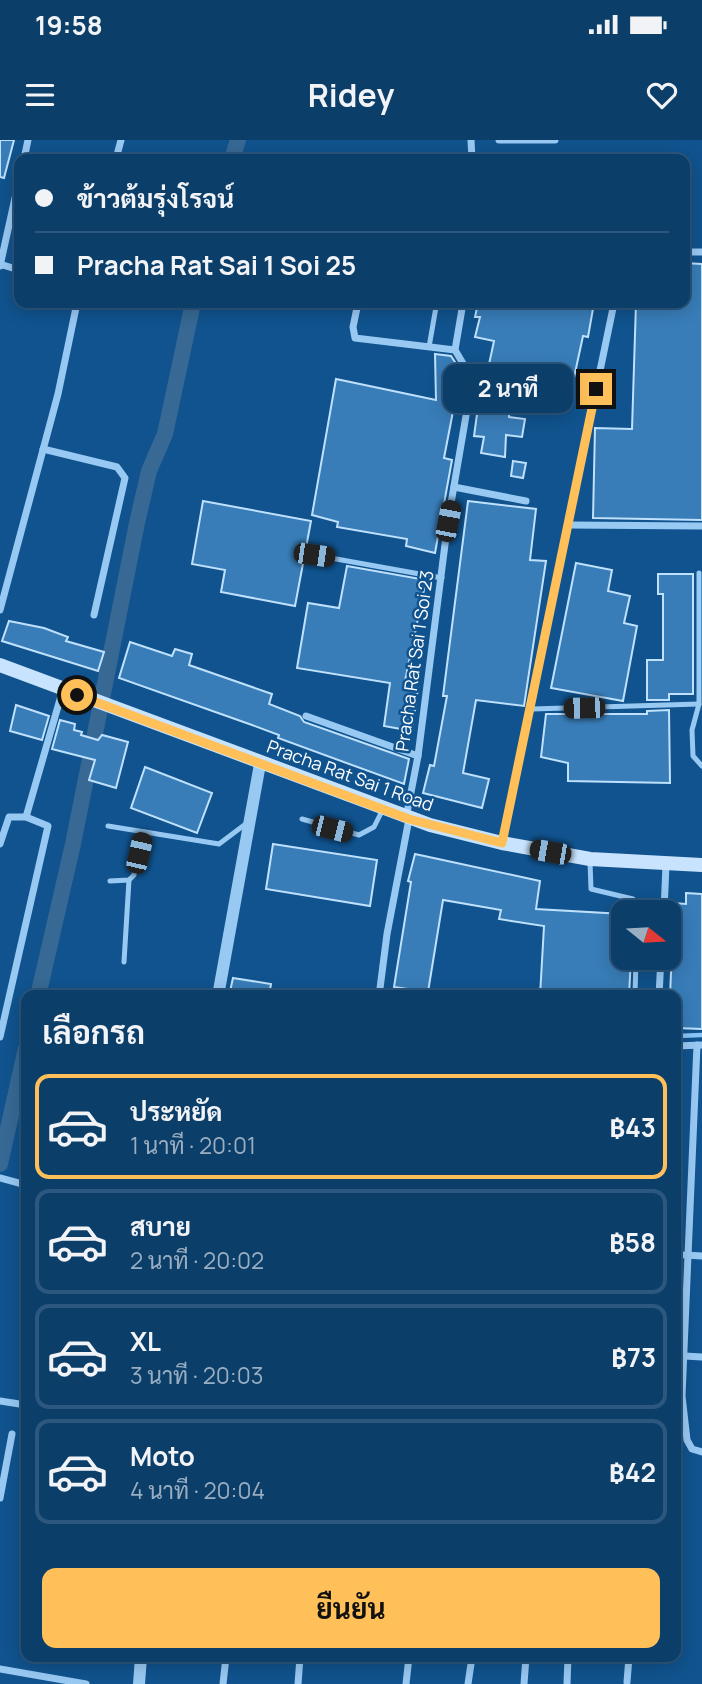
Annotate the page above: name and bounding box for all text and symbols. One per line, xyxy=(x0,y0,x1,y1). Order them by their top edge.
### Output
text: 19:58 xyxy=(35,7,103,43)
text: Ridey xyxy=(308,73,394,117)
icon: menu xyxy=(21,76,59,114)
icon: heart xyxy=(643,76,681,114)
text: ข้าวต้มรุ่งโรจน์ xyxy=(77,180,234,216)
text: Pracha Rat Sai 1 Soi 25 xyxy=(77,247,356,283)
callout: 2 นาที xyxy=(442,364,572,414)
text: 2 นาที xyxy=(478,372,538,404)
route end xyxy=(580,373,612,405)
car xyxy=(434,498,463,544)
car xyxy=(292,542,337,568)
street label: Pracha Rat Sai 1 Soi 23 xyxy=(389,569,439,753)
route start xyxy=(61,679,93,711)
car xyxy=(563,697,606,719)
street label: Pracha Rat Sai 1 Road xyxy=(264,734,437,816)
car xyxy=(310,814,355,844)
car xyxy=(125,830,154,876)
car xyxy=(528,838,573,866)
north arrow xyxy=(611,900,681,970)
map controls xyxy=(611,900,681,970)
text: เลือกรถ xyxy=(42,1010,145,1054)
text: ประหยัด xyxy=(130,1093,223,1129)
icon: car xyxy=(46,1095,109,1158)
text: ฿43 xyxy=(609,1109,656,1145)
text: 1 นาที · 20:01 xyxy=(130,1129,256,1161)
text: สบาย xyxy=(130,1208,191,1244)
icon: car xyxy=(46,1210,109,1273)
text: ฿58 xyxy=(609,1224,656,1260)
text: 2 นาที · 20:02 xyxy=(130,1244,264,1276)
text: XL xyxy=(130,1323,161,1359)
icon: car xyxy=(46,1325,109,1388)
text: ฿73 xyxy=(611,1339,656,1375)
text: 3 นาที · 20:03 xyxy=(130,1359,263,1391)
text: Moto xyxy=(130,1438,195,1474)
icon: car xyxy=(46,1440,109,1503)
text: ฿42 xyxy=(609,1454,656,1490)
text: 4 นาที · 20:04 xyxy=(130,1474,265,1506)
button: ยืนยัน xyxy=(42,1568,660,1648)

